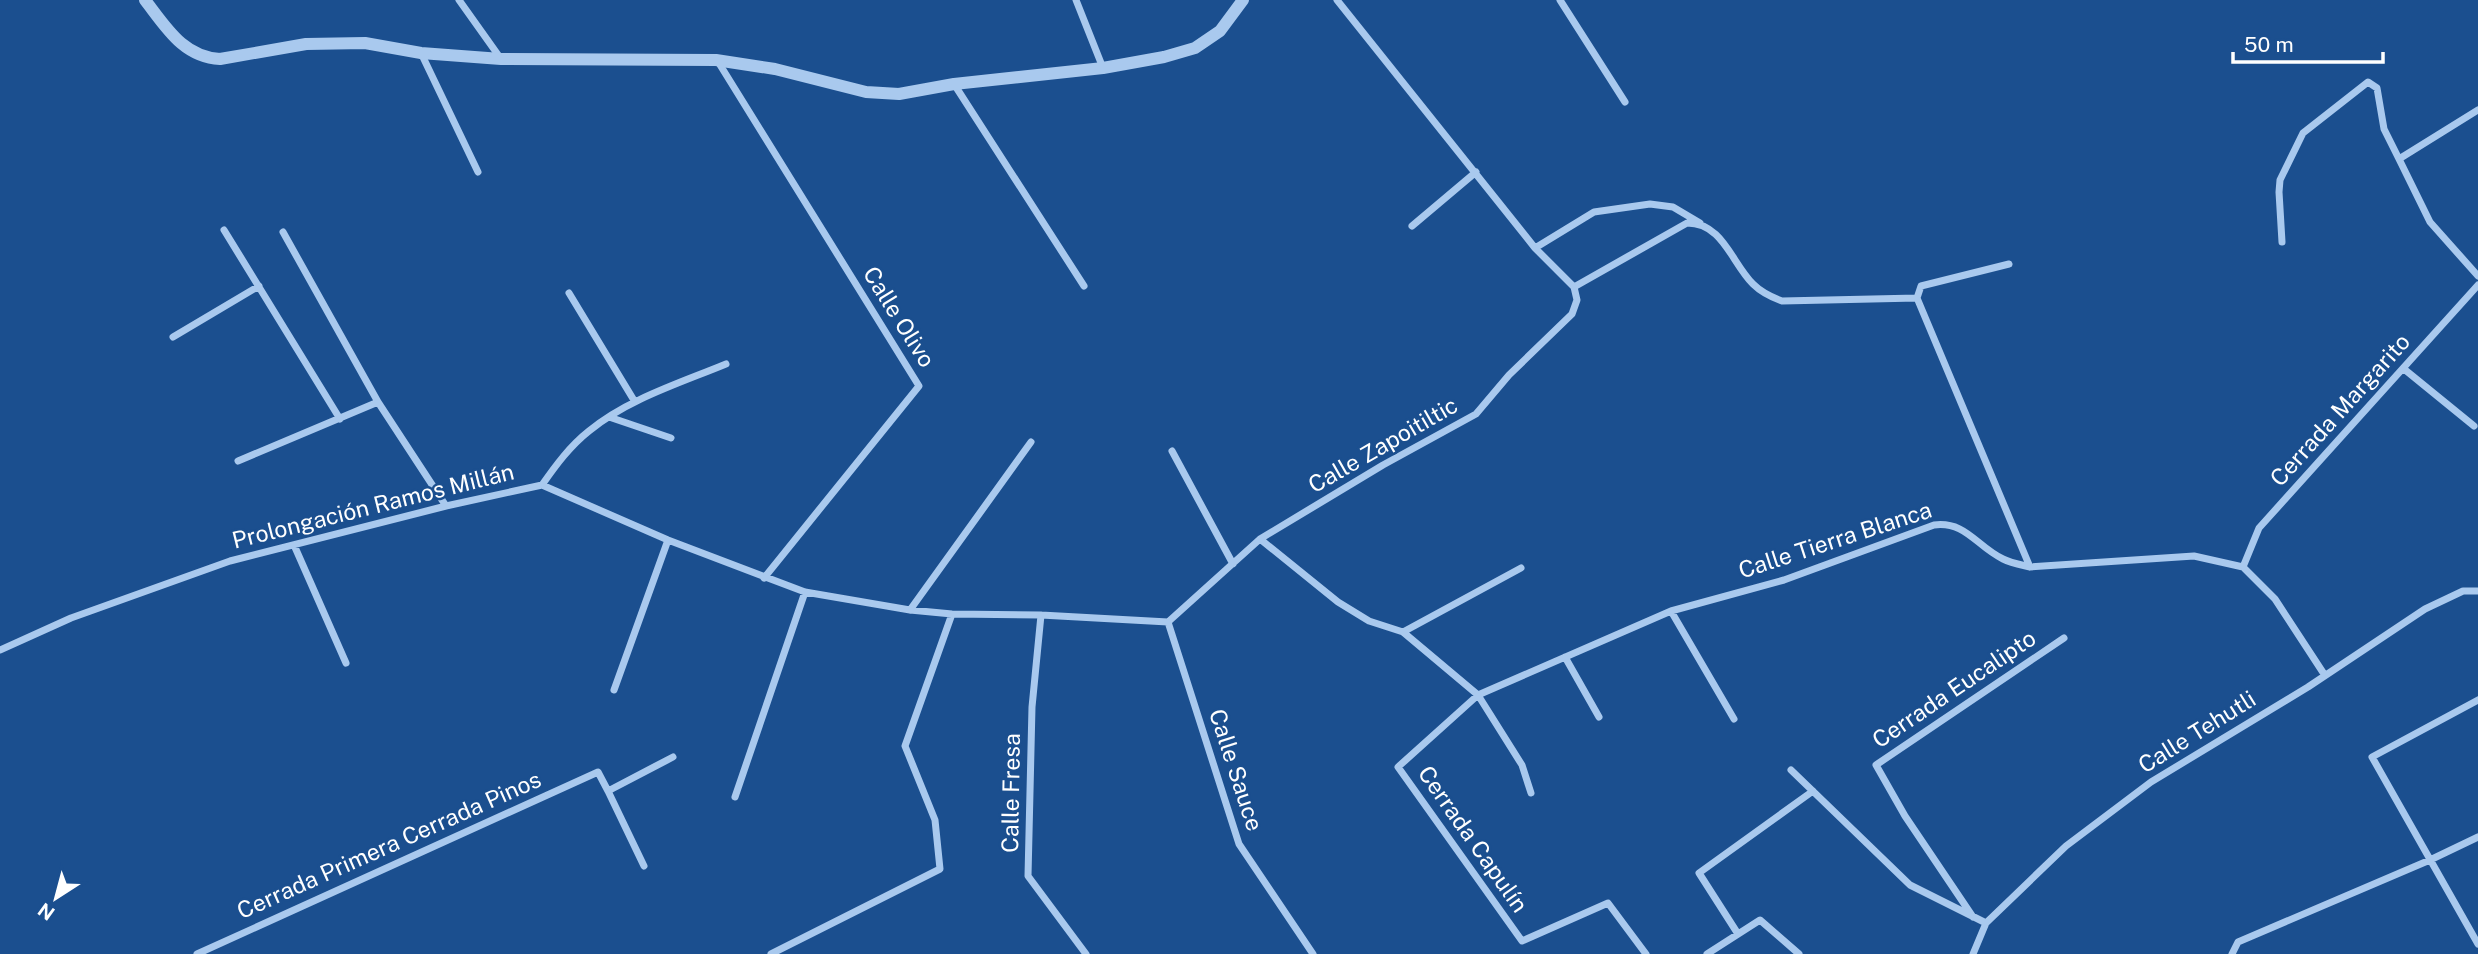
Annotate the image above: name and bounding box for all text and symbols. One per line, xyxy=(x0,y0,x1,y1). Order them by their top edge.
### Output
scale bar xyxy=(2233,21,2384,65)
text: 50 m xyxy=(2244,32,2294,57)
street label: Calle Olivo xyxy=(858,261,941,372)
street label: Cerrada Margarito xyxy=(2264,328,2415,491)
street label: Calle Zapoitiltic xyxy=(1303,391,1462,498)
street label: Prolongación Ramos Millán xyxy=(229,457,517,554)
street label: Calle Tierra Blanca xyxy=(1735,496,1935,583)
street label: Cerrada Eucalipto xyxy=(1867,624,2041,753)
street label: Calle Tehutli xyxy=(2133,685,2260,778)
street label: Calle Sauce xyxy=(1204,705,1269,834)
street label: Calle Fresa xyxy=(996,733,1025,853)
street label: Cerrada Capulín xyxy=(1413,760,1534,917)
street label: Cerrada Primera Cerrada Pinos xyxy=(233,765,545,924)
north arrow xyxy=(21,863,91,933)
text: N xyxy=(34,898,58,925)

